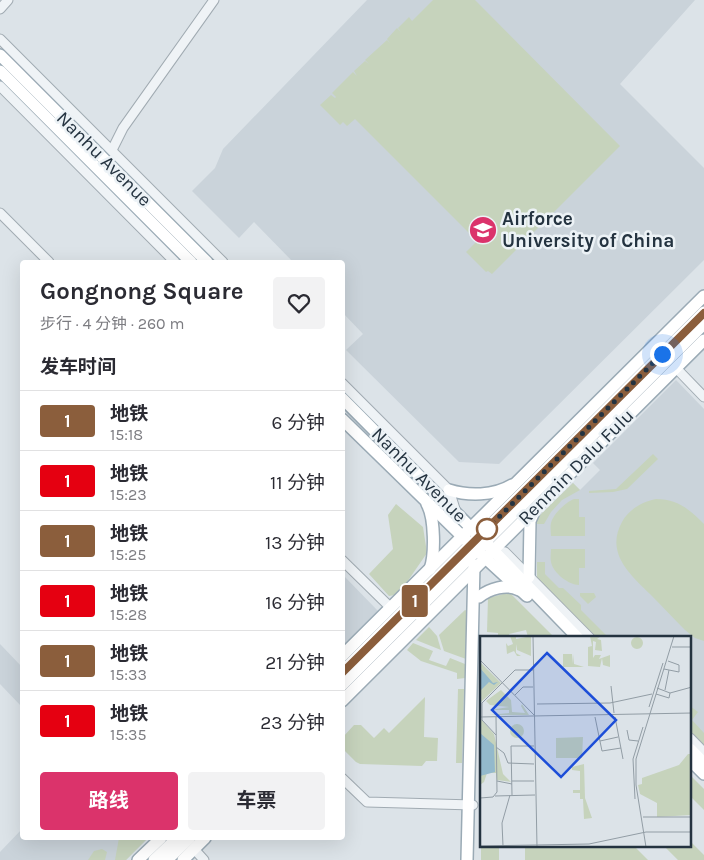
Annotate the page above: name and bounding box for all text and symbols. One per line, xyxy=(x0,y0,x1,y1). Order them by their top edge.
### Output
street label: Nanhu Avenue xyxy=(52,107,156,211)
place label: Airforce University of China xyxy=(502,208,674,252)
school or university icon: Airforce University of China xyxy=(468,215,498,245)
text: Gongnong Square xyxy=(40,277,243,305)
button: heart xyxy=(273,277,325,329)
text: 步行 · 4 分钟 · 260 m xyxy=(40,314,184,333)
your location xyxy=(650,342,675,367)
text: 发车时间 xyxy=(40,356,116,378)
text: 地铁 xyxy=(110,403,148,425)
street label: Renmin Dalu Fulu xyxy=(514,405,638,529)
text: 1 xyxy=(64,410,71,432)
text: 6 分钟 xyxy=(272,412,325,434)
street label: Nanhu Avenue xyxy=(367,423,471,527)
text: 15:18 xyxy=(110,425,143,444)
text: 地铁 xyxy=(110,463,148,485)
text: 1 xyxy=(64,470,71,492)
text: 11 分钟 xyxy=(270,472,325,494)
text: 15:23 xyxy=(110,485,147,504)
unlabelled marker xyxy=(476,518,498,540)
text: 地铁 xyxy=(110,523,148,545)
text: 1 xyxy=(64,530,71,552)
text: 13 分钟 xyxy=(265,532,325,554)
text: 15:25 xyxy=(110,545,146,564)
text: 地铁 xyxy=(110,583,148,605)
line badge: 1 xyxy=(399,585,431,617)
text: 1 xyxy=(64,590,71,612)
text: 1 xyxy=(412,590,418,612)
text: 16 分钟 xyxy=(265,592,325,614)
text: 15:28 xyxy=(110,605,147,624)
inset map xyxy=(480,636,692,848)
text: 地铁 xyxy=(110,643,148,665)
text: 1 xyxy=(64,650,71,672)
text: 21 分钟 xyxy=(265,652,325,674)
text: 15:33 xyxy=(110,665,147,684)
text: 地铁 xyxy=(110,703,148,725)
text: 1 xyxy=(64,710,71,732)
text: 23 分钟 xyxy=(260,712,325,734)
text: 15:35 xyxy=(110,725,147,744)
button: 路线 xyxy=(40,772,178,830)
button: 车票 xyxy=(188,772,325,830)

